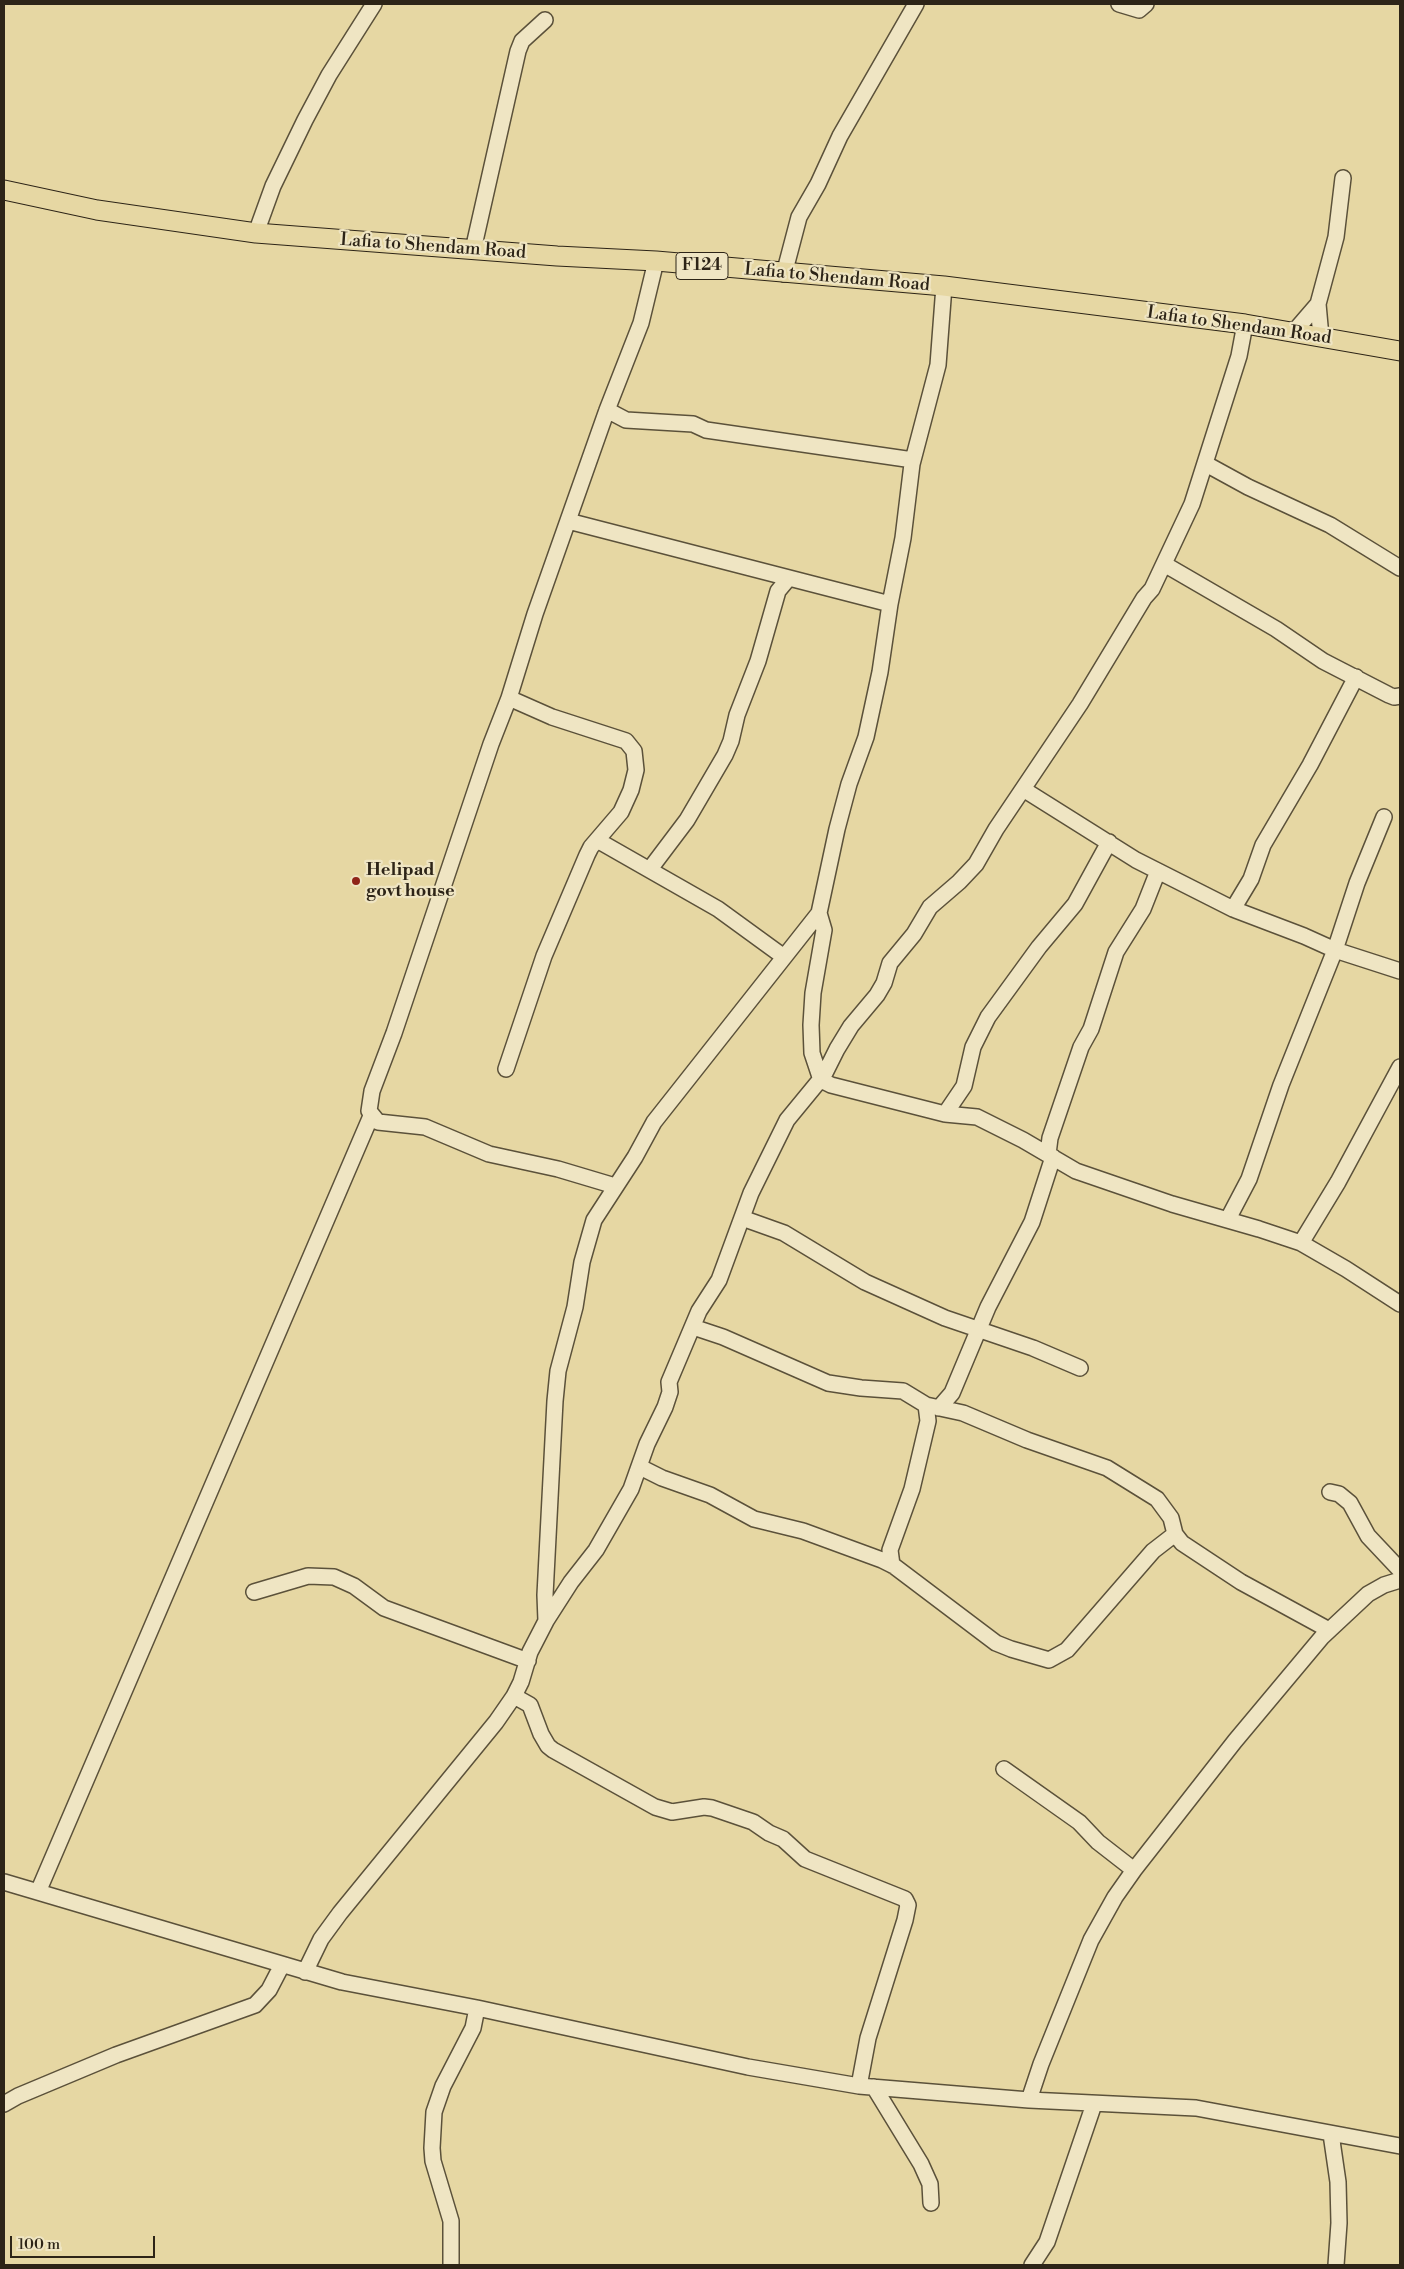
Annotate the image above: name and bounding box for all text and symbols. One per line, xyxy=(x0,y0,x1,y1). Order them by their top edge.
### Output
street label: Lafia to Shendam Road xyxy=(339,230,527,264)
road number: F124 xyxy=(676,252,728,280)
street label: Lafia to Shendam Road xyxy=(743,259,931,297)
street label: Lafia to Shendam Road xyxy=(1145,302,1333,350)
place label: Helipad govt house xyxy=(366,860,455,902)
marker: Helipad govt house xyxy=(350,875,362,887)
scale bar xyxy=(12,2226,158,2258)
text: 100 m xyxy=(18,2235,60,2254)

